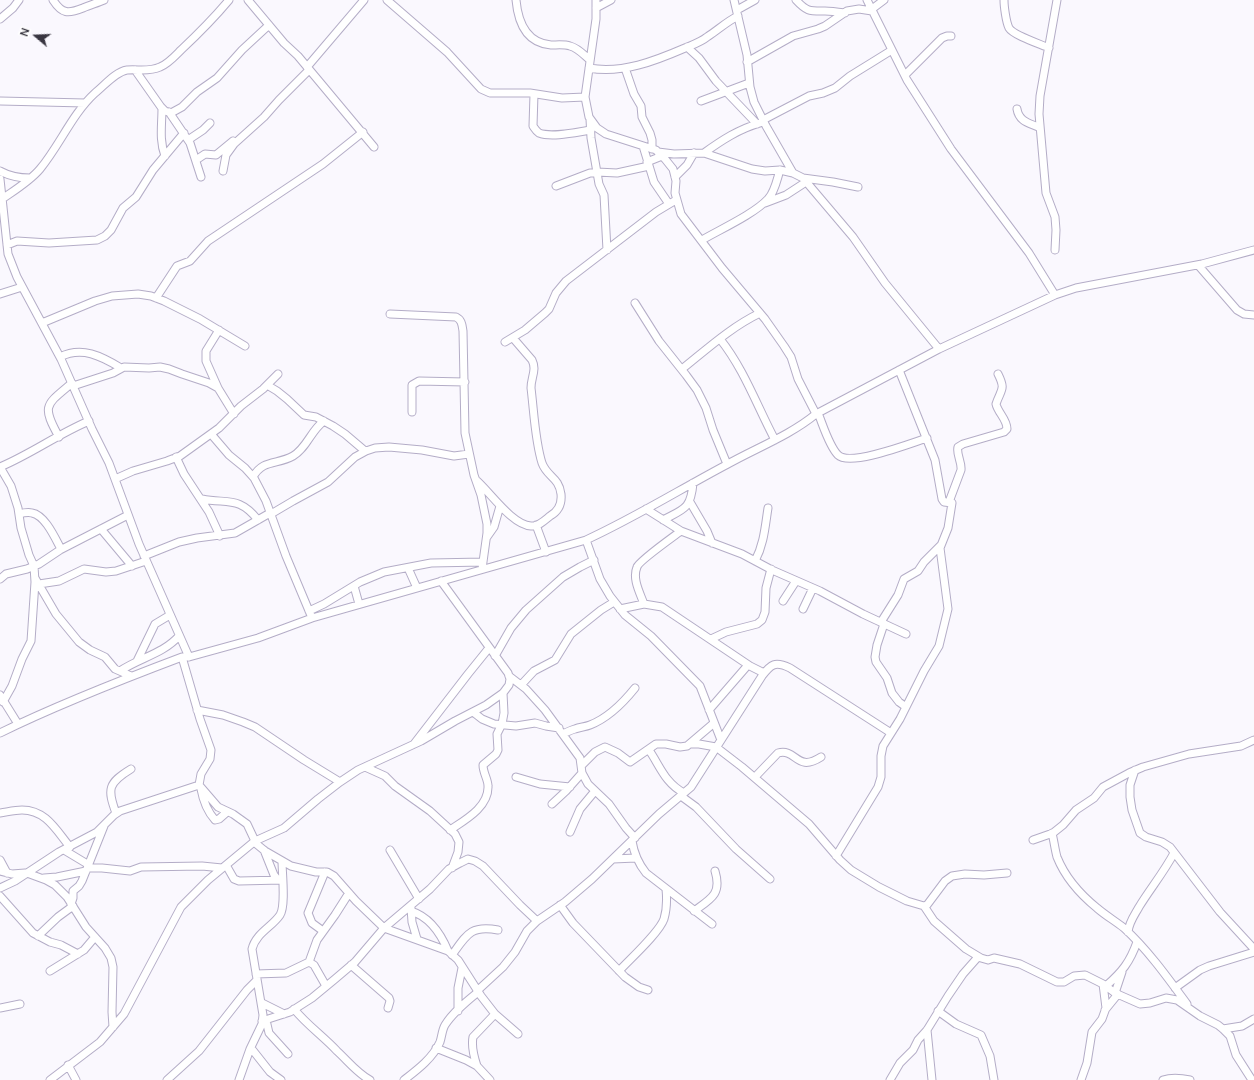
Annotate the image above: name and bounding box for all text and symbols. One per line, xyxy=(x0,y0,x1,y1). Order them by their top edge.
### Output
north arrow xyxy=(16,16,56,56)
text: N xyxy=(16,26,33,38)

